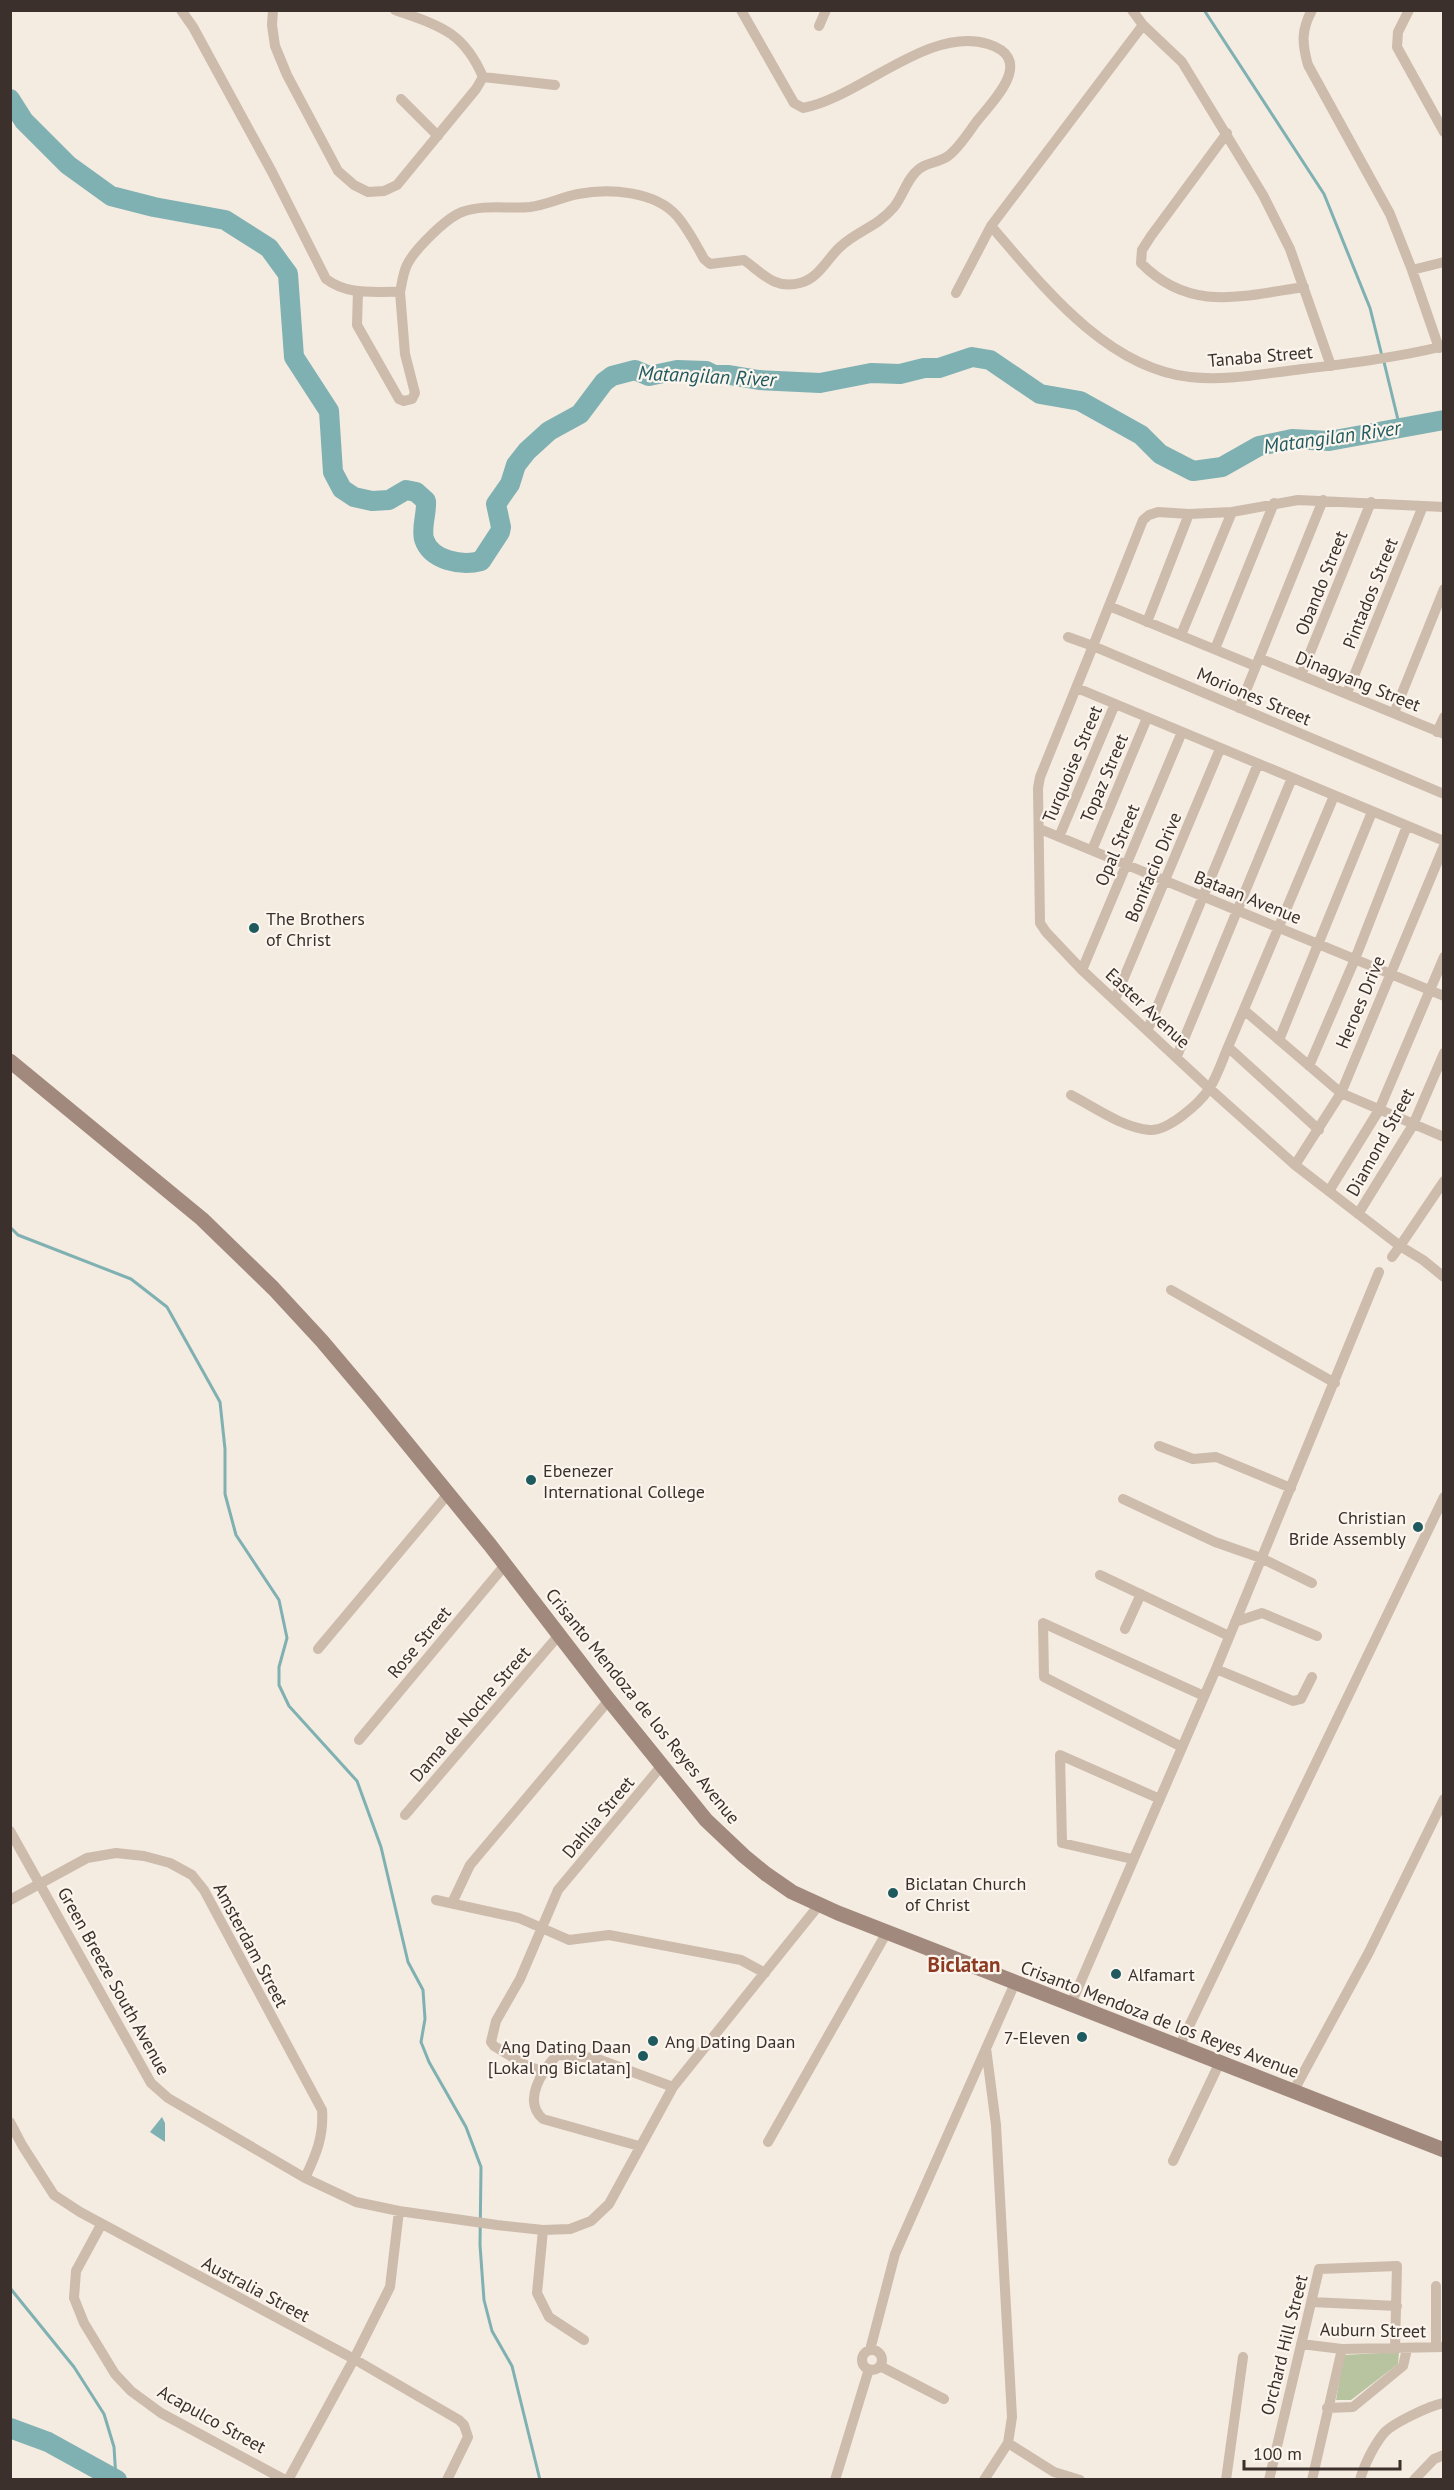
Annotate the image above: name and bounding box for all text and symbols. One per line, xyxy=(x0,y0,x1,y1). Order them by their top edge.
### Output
street label: Tanaba Street xyxy=(1207,340,1313,372)
water label: Matangilan River xyxy=(637,359,778,393)
water label: Matangilan River xyxy=(1262,414,1404,459)
street label: Obando Street xyxy=(1290,527,1352,639)
street label: Pintados Street xyxy=(1337,534,1403,652)
street label: Dinagyang Street xyxy=(1292,645,1424,717)
street label: Moriones Street xyxy=(1193,662,1315,730)
street label: Turquoise Street xyxy=(1037,702,1107,826)
street label: Topaz Street xyxy=(1075,730,1133,826)
street label: Opal Street xyxy=(1089,800,1145,890)
street label: Bonifacio Drive xyxy=(1120,809,1186,925)
street label: Bataan Avenue xyxy=(1191,865,1305,929)
place label: The Brothers of Christ xyxy=(266,907,365,951)
marker: The Brothers of Christ xyxy=(247,921,261,935)
street label: Heroes Drive xyxy=(1330,952,1390,1052)
street label: Easter Avenue xyxy=(1101,963,1195,1053)
street label: Diamond Street xyxy=(1341,1084,1419,1200)
place label: Ebenezer International College xyxy=(543,1459,705,1503)
marker: Ebenezer International College xyxy=(524,1473,538,1487)
place label: Christian Bride Assembly xyxy=(1289,1506,1407,1550)
marker: Christian Bride Assembly xyxy=(1411,1520,1425,1534)
street label: Crisanto Mendoza de los Reyes Avenue xyxy=(541,1584,745,1828)
street label: Rose Street xyxy=(382,1601,456,1683)
street label: Dama de Noche Street xyxy=(405,1641,535,1787)
street label: Dahlia Street xyxy=(557,1771,639,1863)
place label: Biclatan Church of Christ xyxy=(905,1872,1026,1916)
street label: Amsterdam Street xyxy=(208,1879,294,2011)
street label: Green Breeze South Avenue xyxy=(53,1883,175,2079)
marker: Biclatan Church of Christ xyxy=(886,1886,900,1900)
district label: Biclatan xyxy=(928,1951,1000,1978)
street label: Crisanto Mendoza de los Reyes Avenue xyxy=(1017,1955,1303,2083)
place label: Alfamart xyxy=(1128,1963,1195,1986)
marker: Alfamart xyxy=(1109,1967,1123,1981)
place label: 7-Eleven xyxy=(1004,2026,1070,2049)
place label: Ang Dating Daan xyxy=(665,2030,795,2053)
marker: 7-Eleven xyxy=(1075,2030,1089,2044)
marker: Ang Dating Daan xyxy=(646,2034,660,2048)
place label: Ang Dating Daan [Lokal ng Biclatan] xyxy=(488,2035,631,2079)
marker: Ang Dating Daan [Lokal ng Biclatan] xyxy=(636,2049,650,2063)
street label: Australia Street xyxy=(198,2251,314,2327)
street label: Orchard Hill Street xyxy=(1255,2272,1313,2418)
street label: Auburn Street xyxy=(1320,2318,1426,2342)
street label: Acapulco Street xyxy=(154,2380,270,2458)
scale bar xyxy=(1244,2433,1400,2471)
text: 100 m xyxy=(1253,2442,1302,2465)

